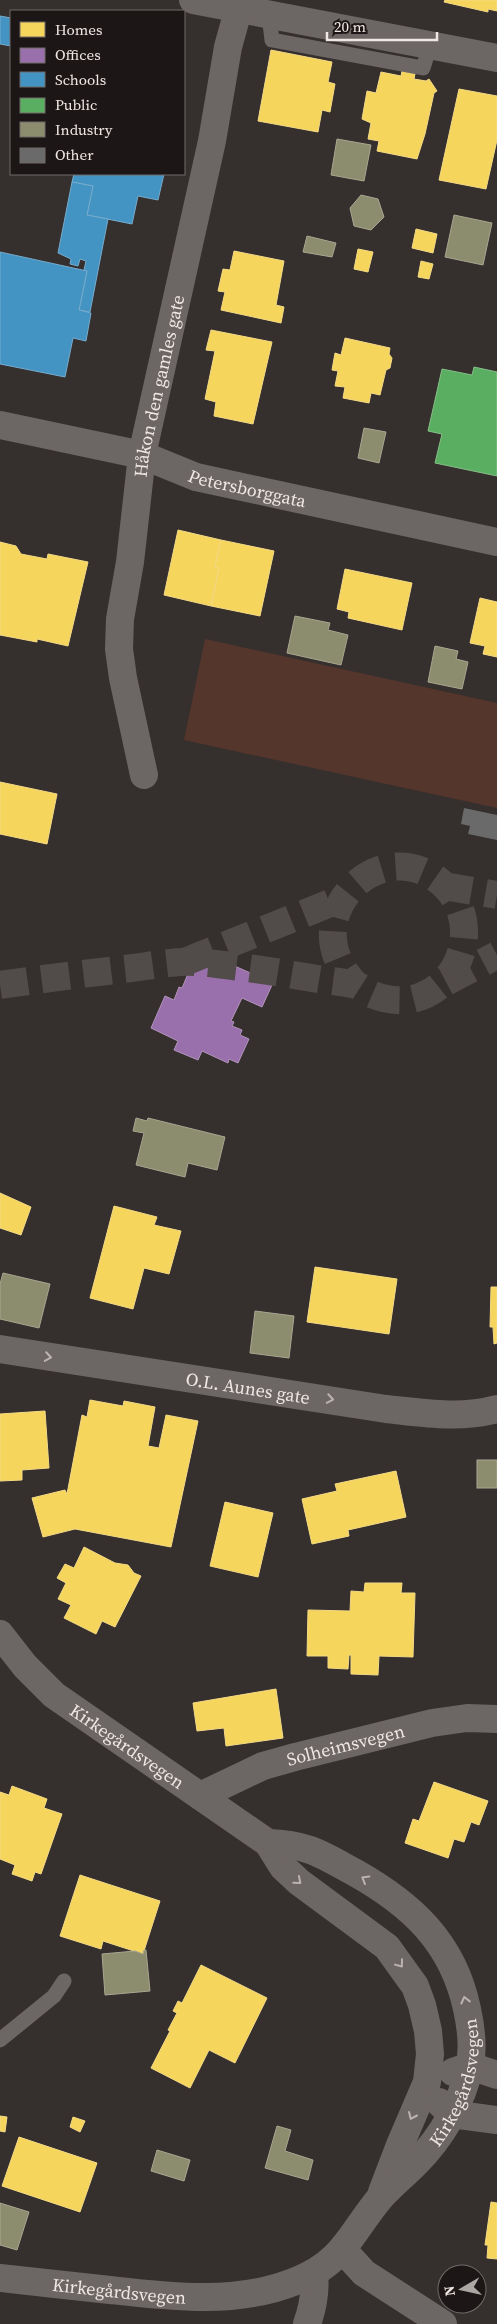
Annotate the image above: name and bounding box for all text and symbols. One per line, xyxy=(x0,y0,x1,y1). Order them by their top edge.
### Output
legend xyxy=(10,10,185,175)
scale bar xyxy=(327,10,437,42)
text: 20 m xyxy=(334,16,366,37)
text: Homes xyxy=(55,19,102,40)
text: Offices xyxy=(55,44,101,65)
text: Schools xyxy=(55,69,106,90)
text: Public xyxy=(55,94,97,115)
text: Industry xyxy=(55,119,113,140)
text: Other xyxy=(55,144,94,165)
street label: Håkon den gamles gate xyxy=(127,292,190,478)
street label: Petersborggata xyxy=(185,463,309,513)
one-way arrow xyxy=(44,1351,52,1361)
street label: O.L. Aunes gate xyxy=(184,1366,312,1410)
one-way arrow xyxy=(326,1394,334,1404)
street label: Kirkegårdsvegen xyxy=(65,1697,190,1794)
street label: Solheimsvegen xyxy=(283,1718,407,1771)
one-way arrow xyxy=(293,1875,302,1884)
one-way arrow xyxy=(361,1875,370,1885)
one-way arrow xyxy=(395,1958,403,1967)
one-way arrow xyxy=(460,1996,471,2005)
street label: Kirkegårdsvegen xyxy=(423,2017,484,2151)
one-way arrow xyxy=(408,2111,419,2120)
north arrow xyxy=(437,2264,487,2314)
street label: Kirkegårdsvegen xyxy=(51,2271,187,2309)
text: N xyxy=(438,2284,460,2298)

